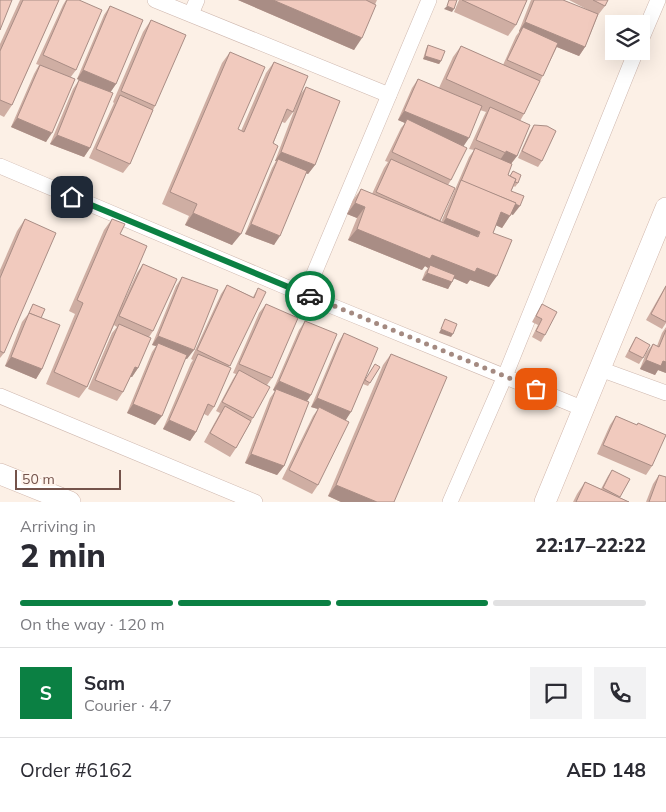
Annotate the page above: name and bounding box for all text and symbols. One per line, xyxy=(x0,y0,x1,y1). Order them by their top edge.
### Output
map controls xyxy=(605,15,650,60)
button: layers xyxy=(605,15,650,60)
pin xyxy=(51,176,93,218)
icon: home xyxy=(58,183,86,211)
courier xyxy=(285,271,335,321)
icon: car xyxy=(296,282,324,310)
pin xyxy=(515,368,557,410)
icon: bag xyxy=(522,375,550,403)
scale bar xyxy=(15,467,121,490)
text: 50 m xyxy=(22,470,55,488)
text: Arriving in xyxy=(20,516,96,536)
text: 22:17–22:22 xyxy=(535,533,646,557)
text: 2 min xyxy=(20,535,106,575)
text: On the way · 120 m xyxy=(20,614,165,634)
button: chat xyxy=(530,667,582,719)
button: phone xyxy=(594,667,646,719)
text: Sam xyxy=(84,671,125,695)
text: S xyxy=(40,681,52,705)
text: Courier · 4.7 xyxy=(84,695,172,715)
text: Order #6162 xyxy=(20,758,132,782)
text: AED 148 xyxy=(567,758,646,782)

